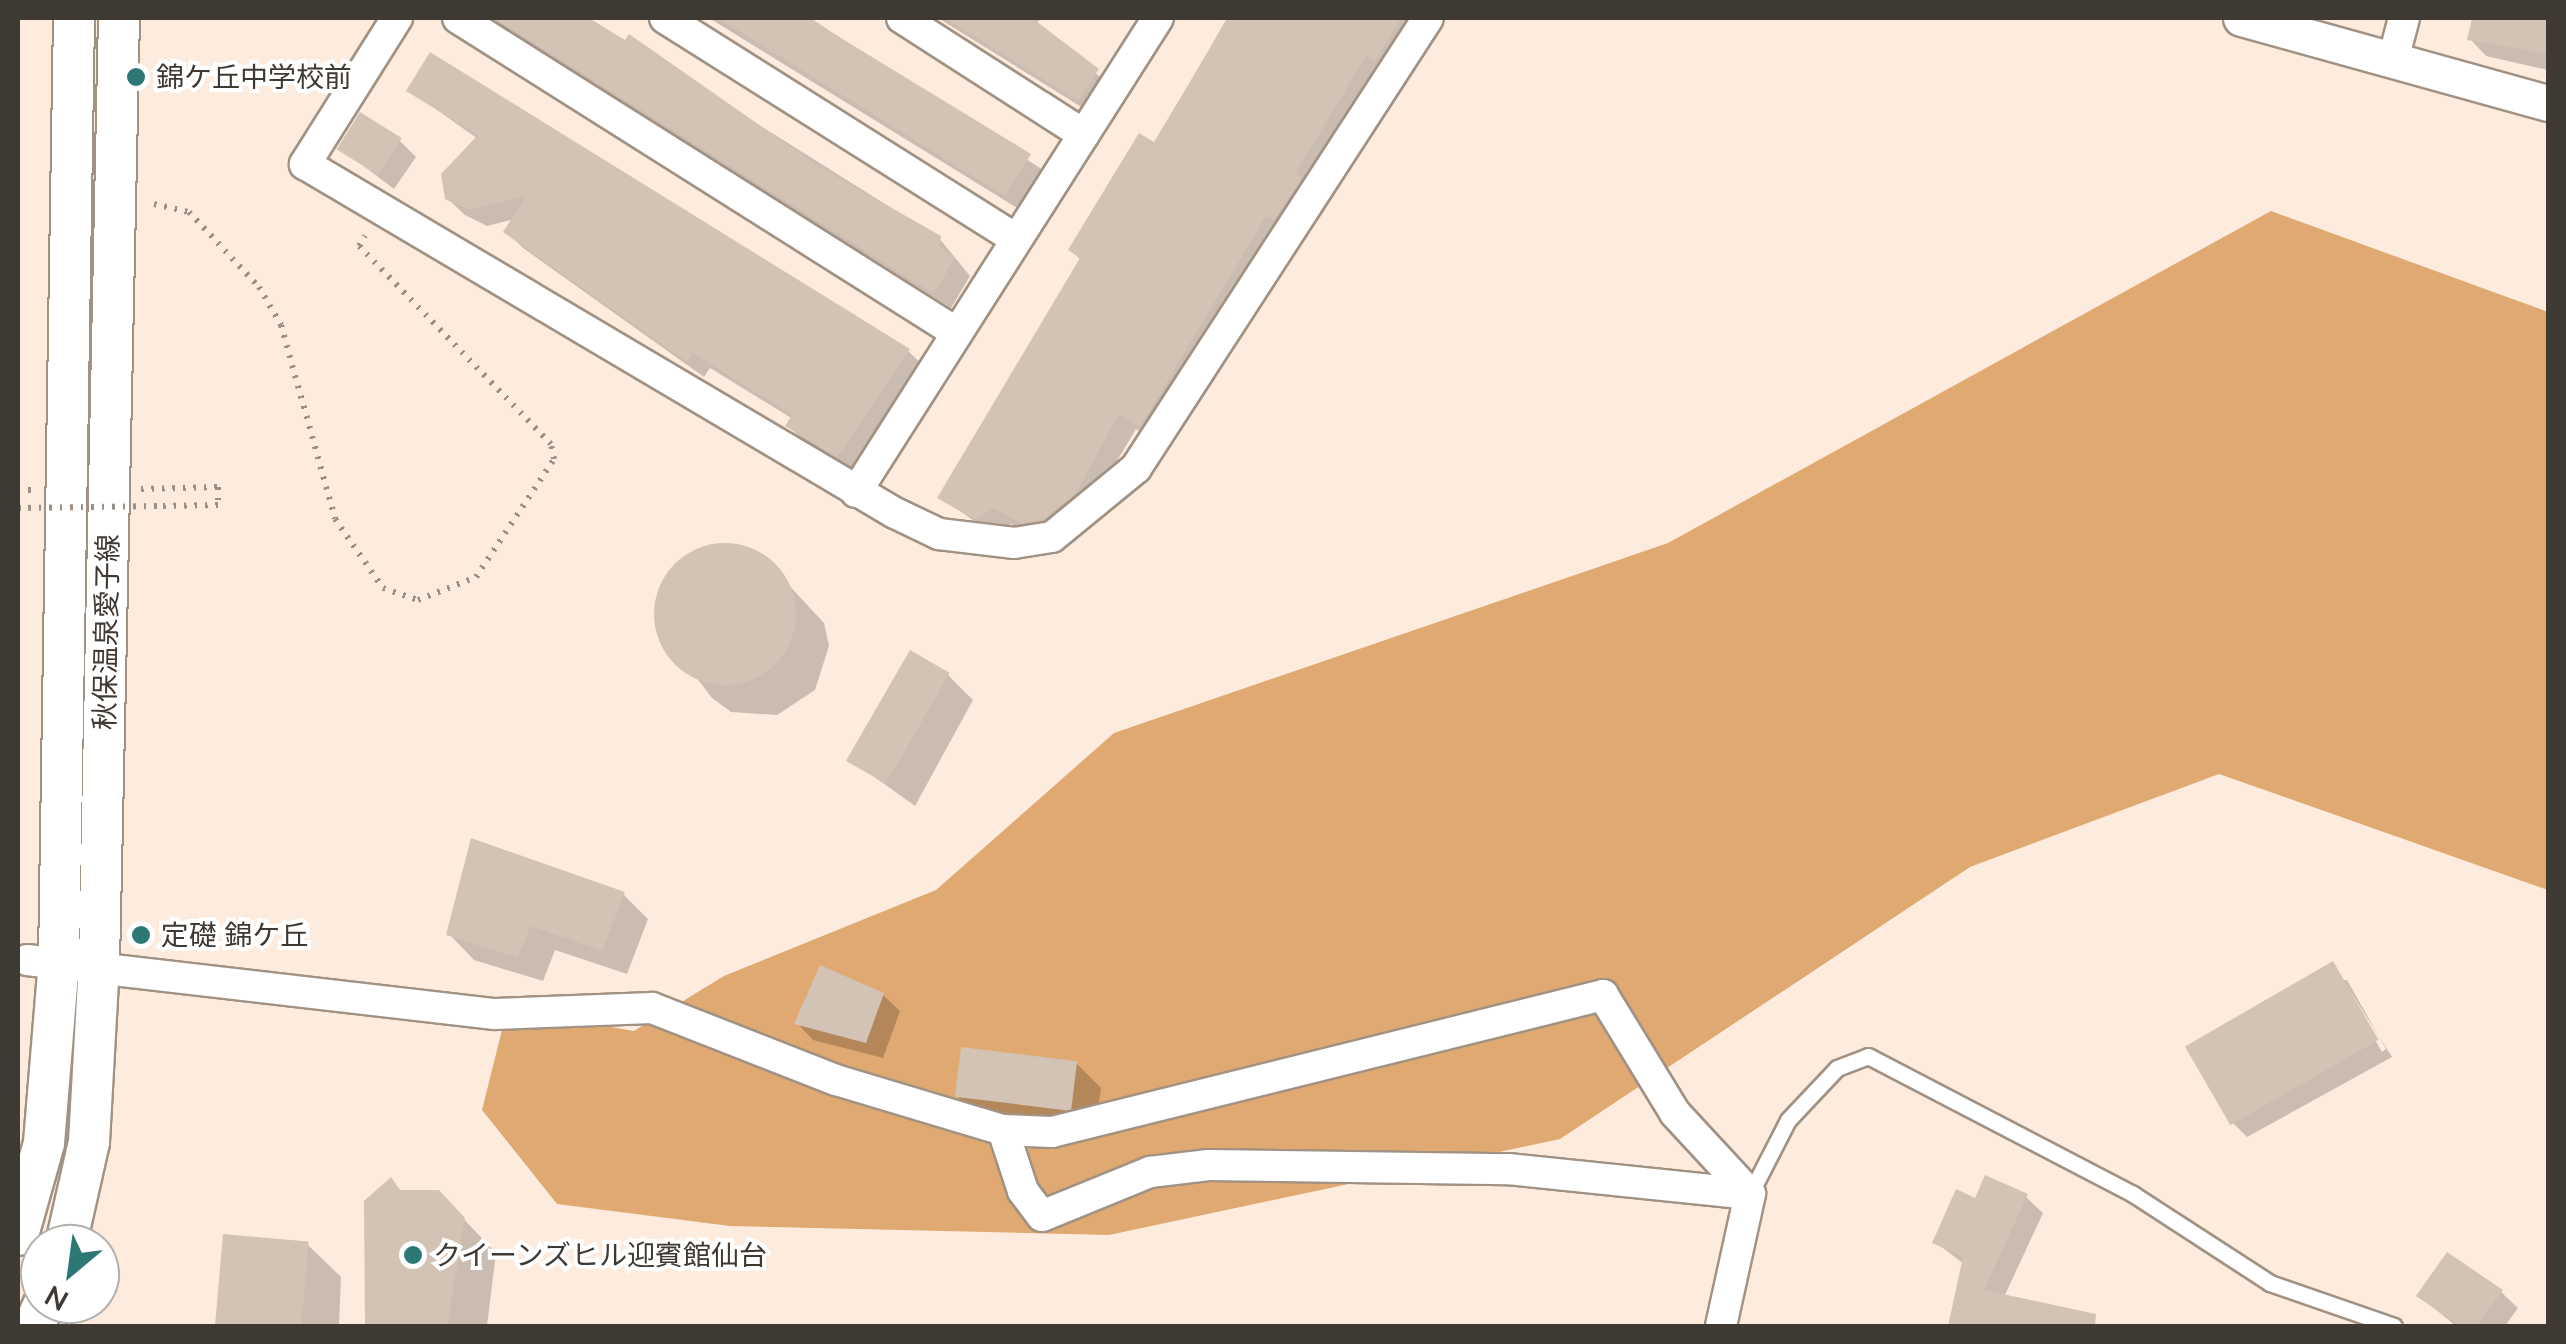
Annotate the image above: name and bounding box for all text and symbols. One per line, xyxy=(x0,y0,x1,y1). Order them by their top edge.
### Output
place label: 錦ケ丘中学校前 xyxy=(156,60,352,94)
marker: 錦ケ丘中学校前 xyxy=(125,66,147,88)
street label: 秋保温泉愛子線 xyxy=(87,534,125,730)
place label: 定礎 錦ケ丘 xyxy=(161,918,308,952)
marker: 定礎 錦ケ丘 xyxy=(130,924,152,946)
north arrow xyxy=(20,1224,120,1324)
place label: クイーンズヒル迎賓館仙台 xyxy=(433,1238,769,1272)
marker: クイーンズヒル迎賓館仙台 xyxy=(402,1244,424,1266)
text: N xyxy=(38,1279,74,1319)

